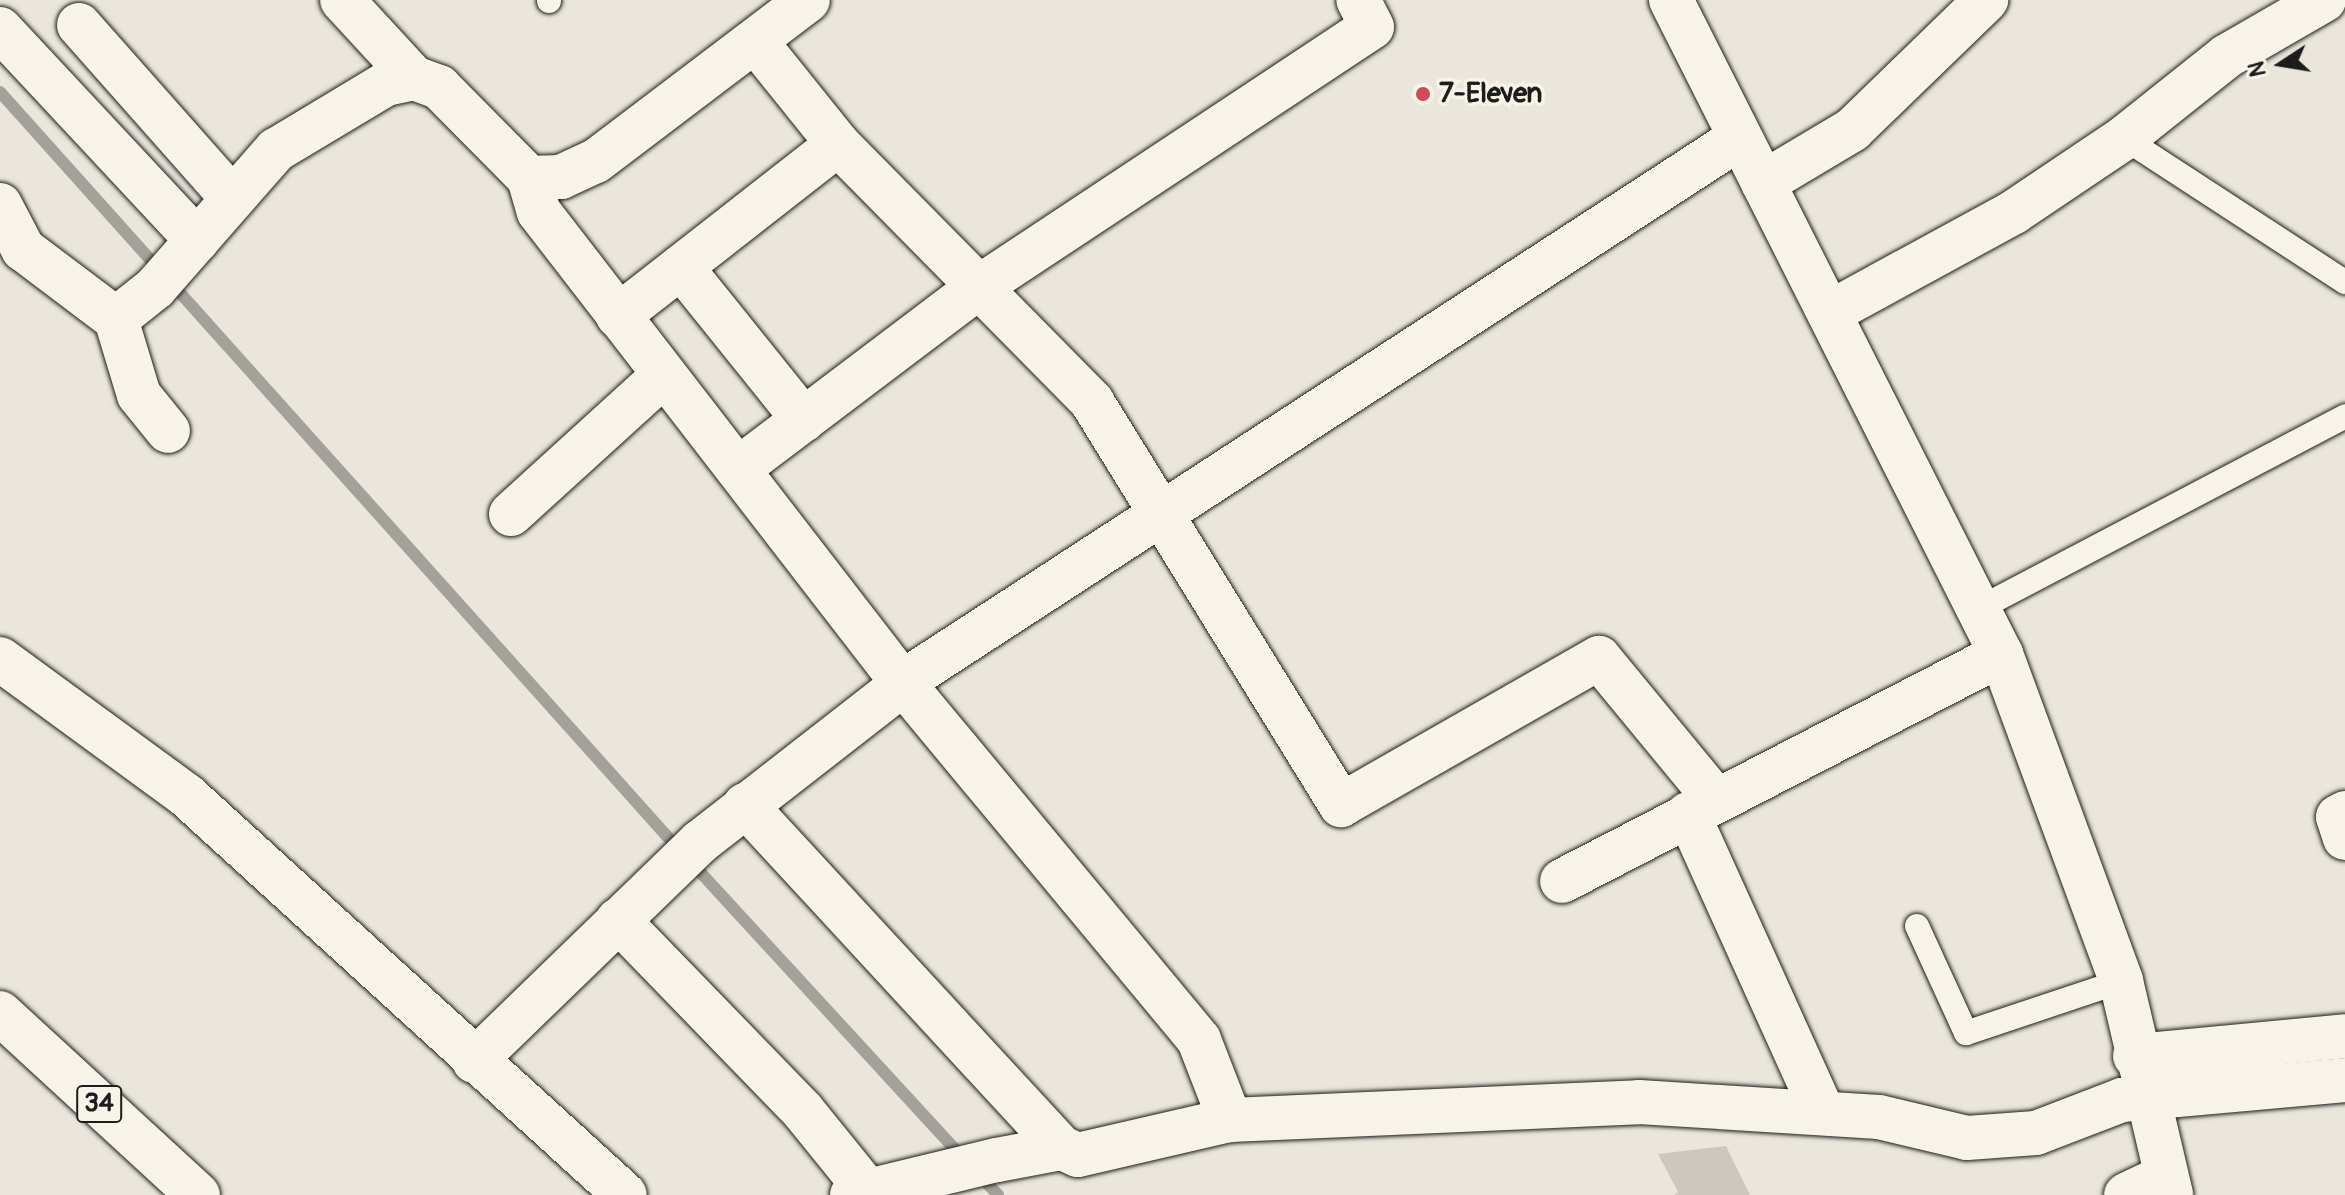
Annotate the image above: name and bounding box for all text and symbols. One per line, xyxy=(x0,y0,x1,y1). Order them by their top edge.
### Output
north arrow xyxy=(2241,24,2321,104)
text: N xyxy=(2242,59,2273,79)
place label: 7-Eleven xyxy=(1439,77,1542,111)
marker: 7-Eleven xyxy=(1414,85,1432,103)
road number: 34 xyxy=(75,1082,123,1126)

